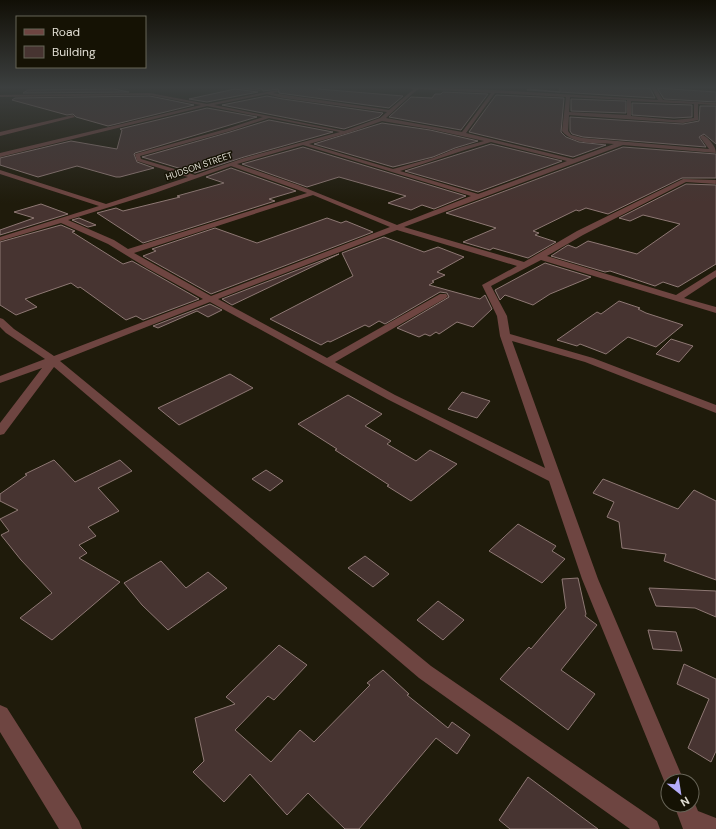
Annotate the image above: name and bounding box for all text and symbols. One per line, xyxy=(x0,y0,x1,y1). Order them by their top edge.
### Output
legend xyxy=(16,16,146,68)
text: Road xyxy=(52,24,80,40)
text: Building xyxy=(52,44,96,60)
street label: HUDSON STREET xyxy=(164,149,234,183)
north arrow xyxy=(660,773,700,813)
text: N xyxy=(678,794,692,810)

